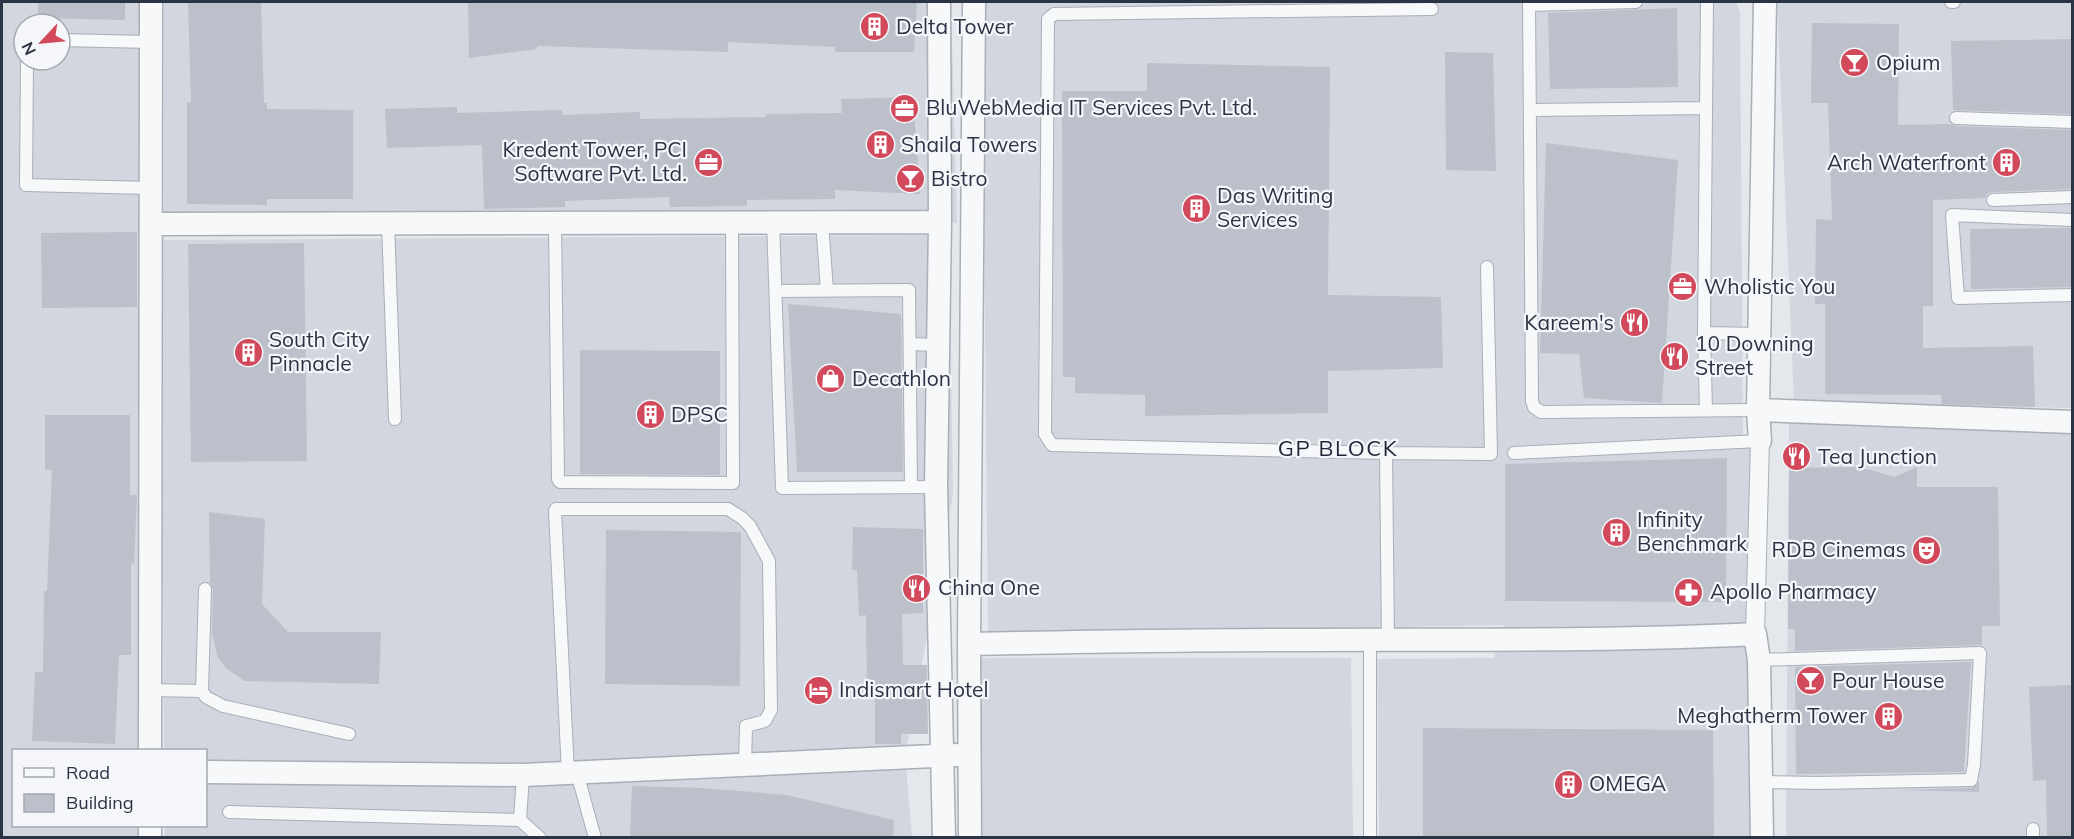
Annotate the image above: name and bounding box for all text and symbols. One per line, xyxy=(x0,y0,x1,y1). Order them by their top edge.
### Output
building icon: Delta Tower xyxy=(859,11,891,43)
north arrow xyxy=(12,12,72,72)
place label: Delta Tower xyxy=(896,13,1014,39)
text: N xyxy=(17,39,40,58)
bar icon: Opium xyxy=(1839,47,1871,79)
place label: Opium xyxy=(1876,49,1940,75)
office icon: BluWebMedia IT Services Pvt. Ltd. xyxy=(889,92,921,124)
place label: BluWebMedia IT Services Pvt. Ltd. xyxy=(926,94,1257,120)
building icon: Shaila Towers xyxy=(864,129,896,161)
place label: Shaila Towers xyxy=(901,131,1037,157)
place label: Kredent Tower, PCI Software Pvt. Ltd. xyxy=(502,136,687,186)
office icon: Kredent Tower, PCI Software Pvt. Ltd. xyxy=(692,146,724,178)
building icon: Arch Waterfront xyxy=(1991,147,2023,179)
place label: Arch Waterfront xyxy=(1827,149,1986,175)
bar icon: Bistro xyxy=(894,163,926,195)
place label: Bistro xyxy=(931,165,987,191)
place label: Das Writing Services xyxy=(1217,182,1333,232)
building icon: Das Writing Services xyxy=(1180,192,1212,224)
office icon: Wholistic You xyxy=(1667,271,1699,303)
place label: Wholistic You xyxy=(1704,273,1835,299)
restaurant icon: Kareem's xyxy=(1619,307,1651,339)
place label: Kareem's xyxy=(1524,309,1614,335)
place label: South City Pinnacle xyxy=(269,326,369,376)
place label: 10 Downing Street xyxy=(1695,330,1814,380)
building icon: South City Pinnacle xyxy=(232,336,264,368)
restaurant icon: 10 Downing Street xyxy=(1658,340,1690,372)
shop icon: Decathlon xyxy=(815,363,847,395)
place label: Decathlon xyxy=(852,365,951,391)
building icon: DPSC xyxy=(634,399,666,431)
place label: DPSC xyxy=(671,401,728,427)
district label: GP BLOCK xyxy=(1278,434,1398,462)
restaurant icon: Tea Junction xyxy=(1781,441,1813,473)
place label: Tea Junction xyxy=(1818,443,1937,469)
place label: Infinity Benchmark xyxy=(1637,506,1747,556)
building icon: Infinity Benchmark xyxy=(1600,516,1632,548)
theatre icon: RDB Cinemas xyxy=(1911,534,1943,566)
place label: RDB Cinemas xyxy=(1771,536,1906,562)
restaurant icon: China One xyxy=(901,572,933,604)
place label: China One xyxy=(938,574,1040,600)
pharmacy icon: Apollo Pharmacy xyxy=(1673,576,1705,608)
place label: Apollo Pharmacy xyxy=(1710,578,1876,604)
bar icon: Pour House xyxy=(1795,665,1827,697)
place label: Pour House xyxy=(1832,667,1944,693)
hotel icon: Indismart Hotel xyxy=(802,674,834,706)
place label: Indismart Hotel xyxy=(839,676,988,702)
building icon: Meghatherm Tower xyxy=(1872,700,1904,732)
place label: Meghatherm Tower xyxy=(1677,702,1867,728)
legend xyxy=(12,749,207,827)
text: Road xyxy=(66,761,110,784)
building icon: OMEGA xyxy=(1552,768,1584,800)
place label: OMEGA xyxy=(1589,770,1667,796)
text: Building xyxy=(66,791,134,814)

